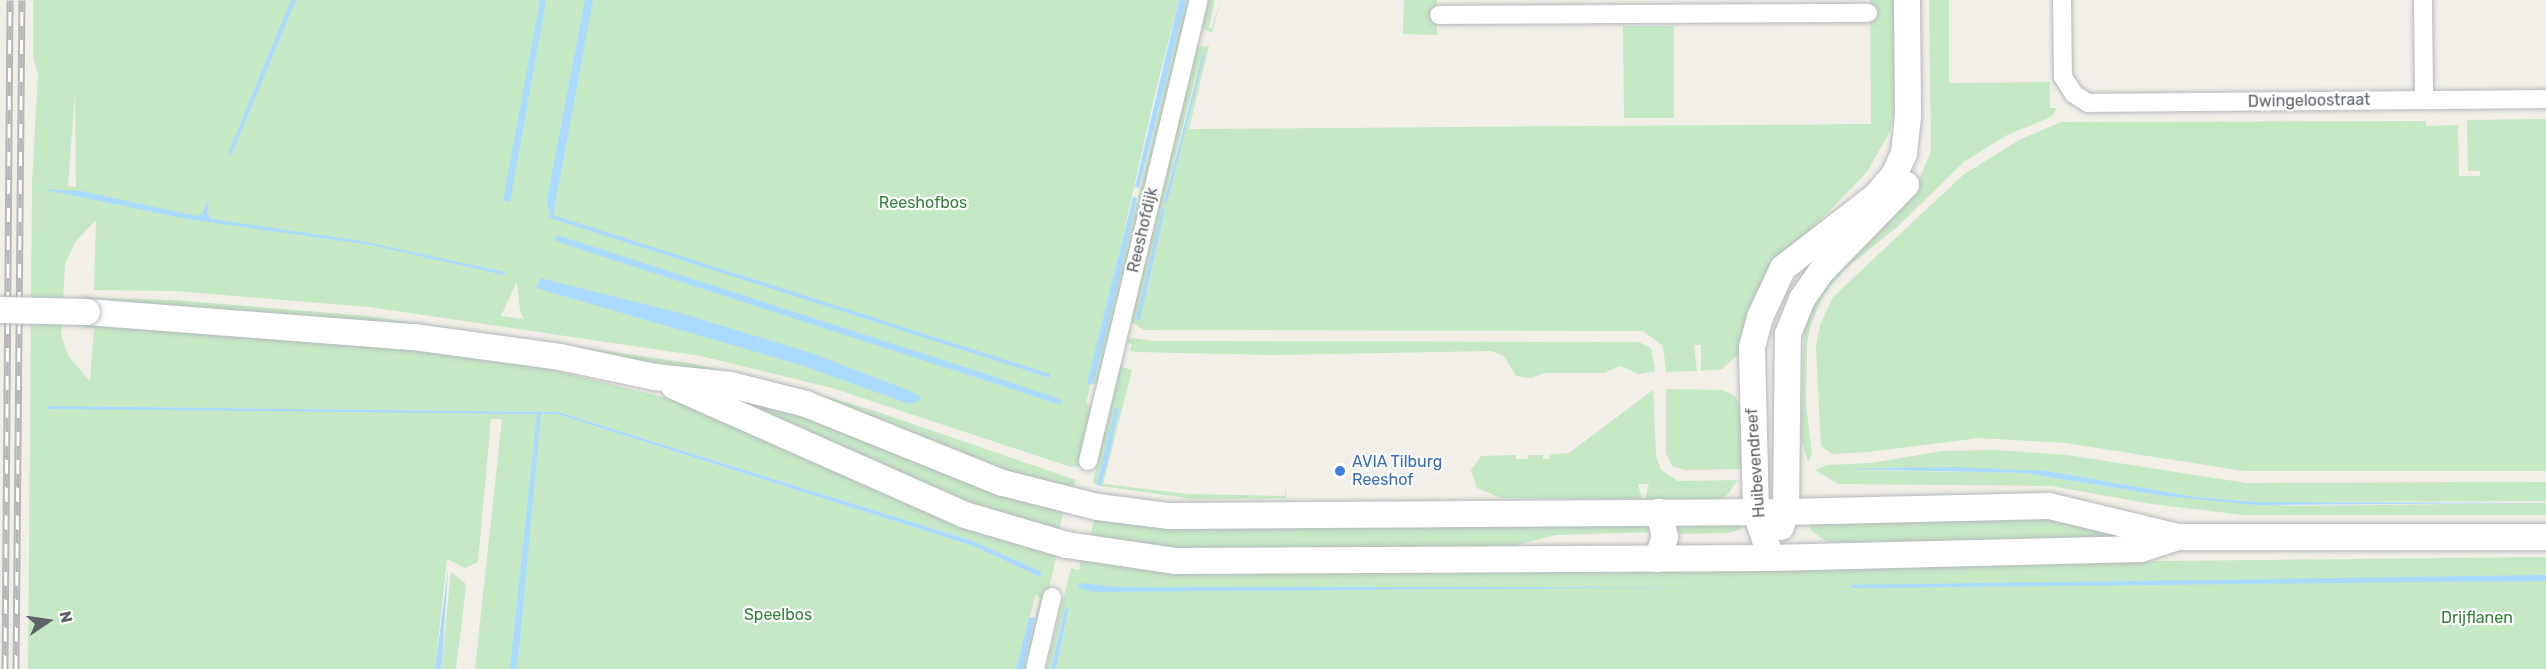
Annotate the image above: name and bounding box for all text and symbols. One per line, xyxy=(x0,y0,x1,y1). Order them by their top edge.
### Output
street label: Dwingeloostraat xyxy=(2248,90,2370,112)
street label: Reeshofdijk xyxy=(1124,185,1162,275)
park label: Reeshofbos xyxy=(879,193,967,213)
street label: Huibevendreef xyxy=(1743,408,1769,518)
place label: AVIA Tilburg Reeshof xyxy=(1352,452,1443,490)
marker: AVIA Tilburg Reeshof xyxy=(1333,464,1347,478)
north arrow xyxy=(18,591,78,651)
park label: Speelbos xyxy=(744,605,812,625)
park label: Drijflanen xyxy=(2441,608,2513,628)
text: N xyxy=(55,609,77,625)

